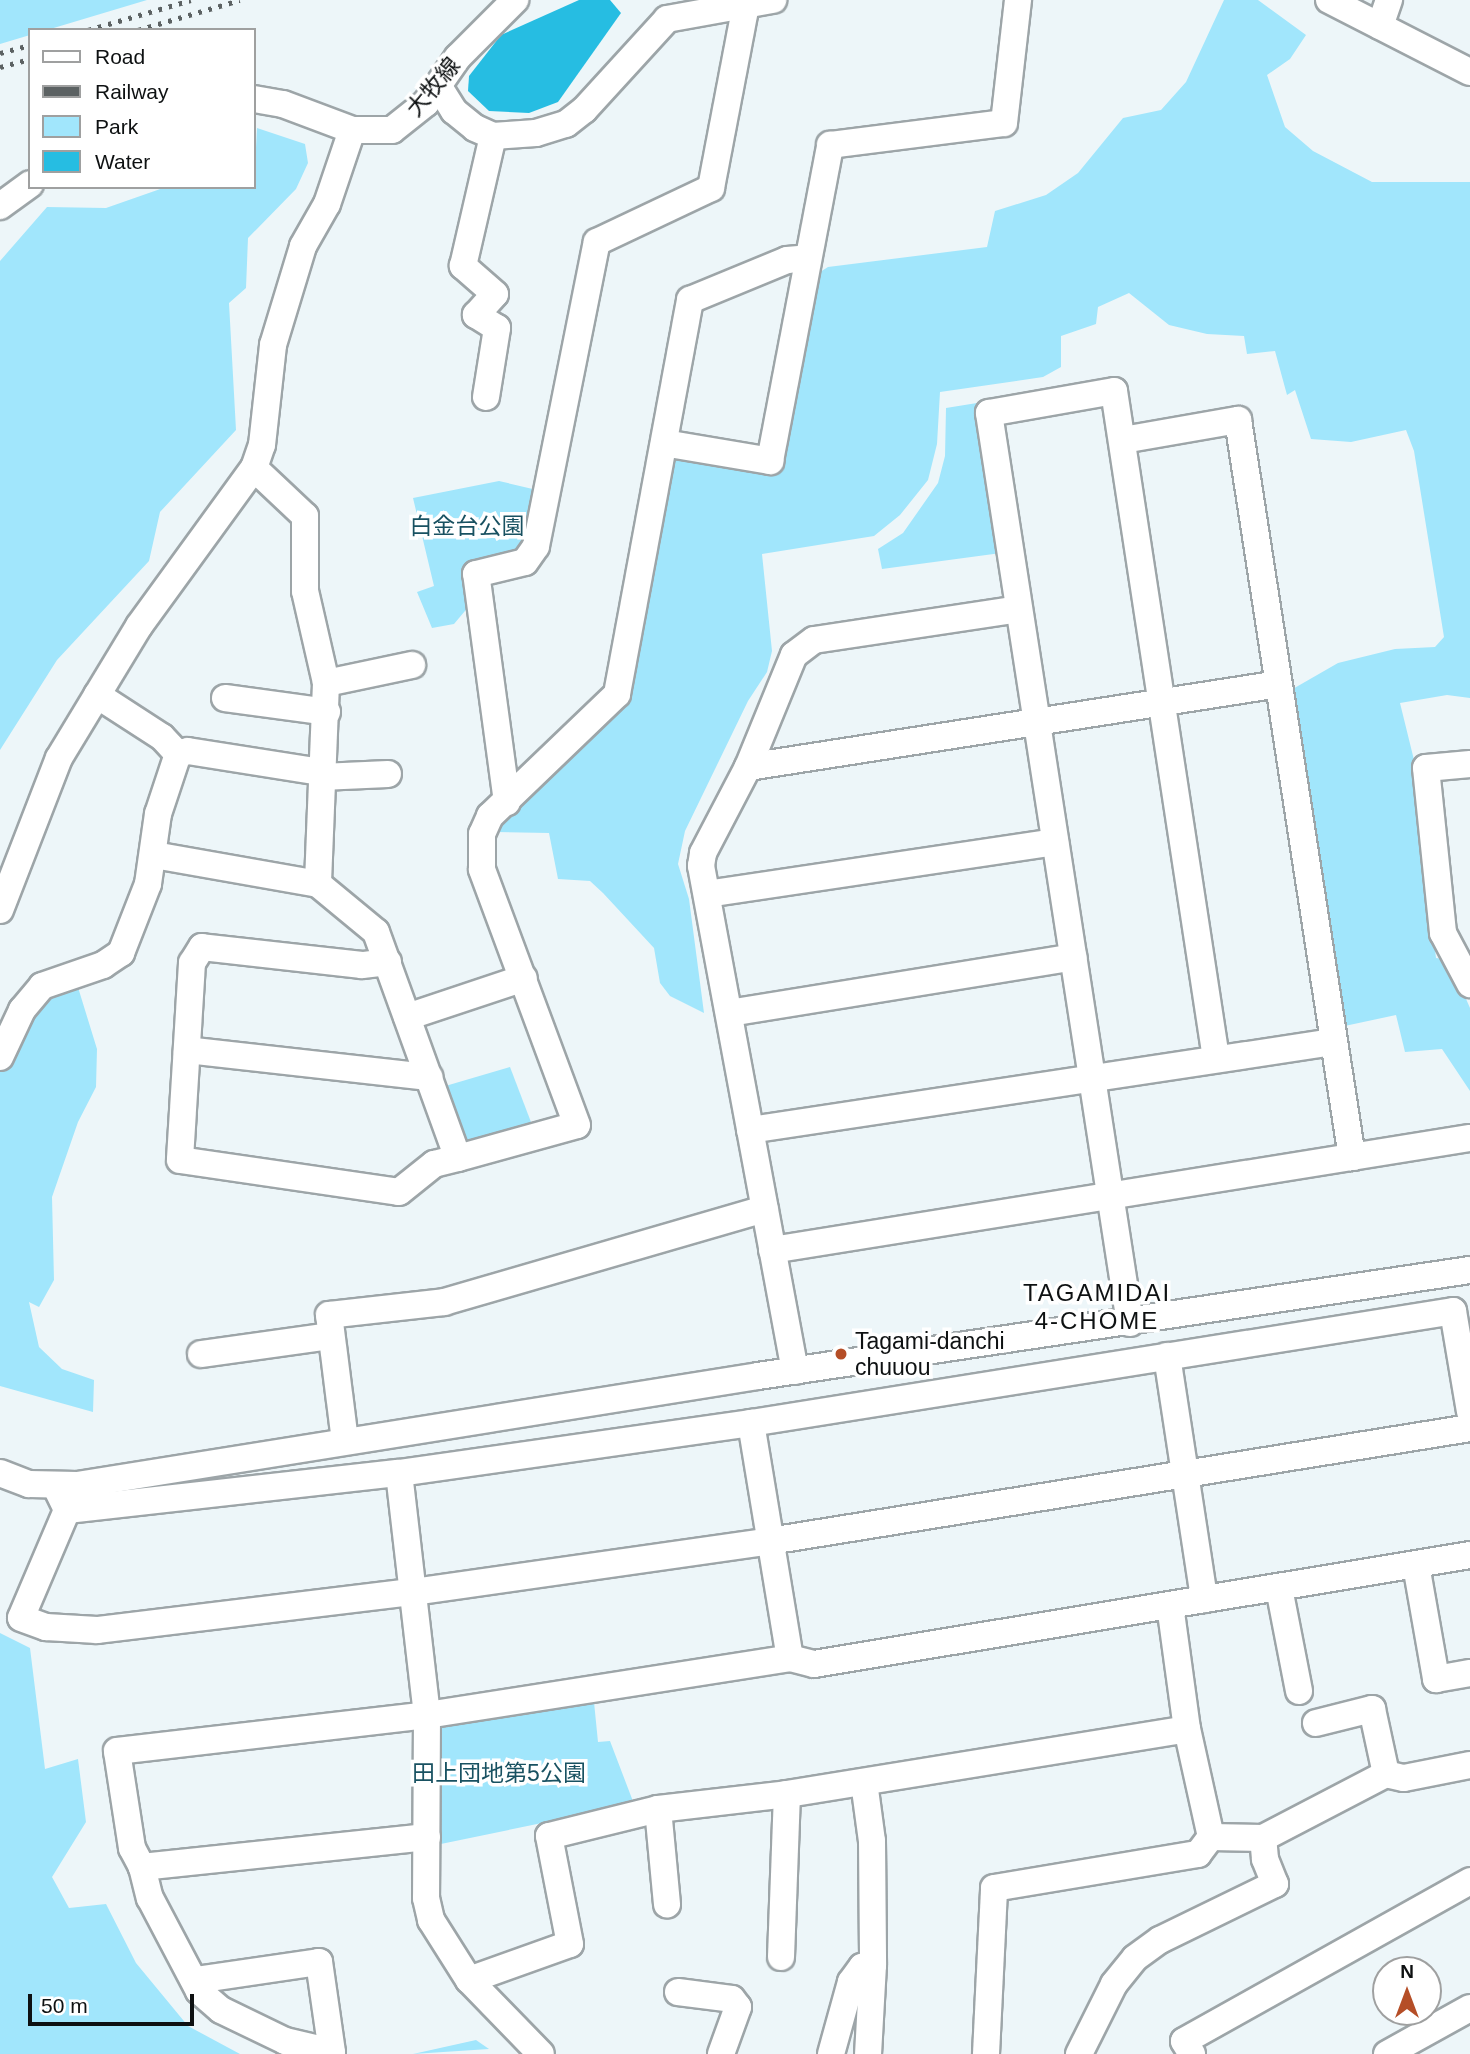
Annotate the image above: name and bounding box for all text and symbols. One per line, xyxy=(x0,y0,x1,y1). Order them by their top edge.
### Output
legend xyxy=(28,28,256,189)
text: Road xyxy=(95,45,145,68)
street label: 大牧線 xyxy=(400,52,466,122)
text: Railway xyxy=(95,80,169,103)
text: Park xyxy=(95,115,138,138)
text: Water xyxy=(95,150,150,173)
park label: 白金台公園 xyxy=(410,512,524,540)
district label: TAGAMIDAI 4-CHOME xyxy=(1024,1279,1170,1335)
place label: Tagami-danchi chuuou xyxy=(855,1327,1005,1381)
marker: Tagami-danchi chuuou xyxy=(833,1346,849,1362)
park label: 田上団地第5公園 xyxy=(412,1759,586,1787)
north arrow xyxy=(1372,1956,1442,2026)
text: N xyxy=(1400,1961,1414,1982)
scale bar xyxy=(32,1980,198,2024)
text: 50 m xyxy=(41,1994,88,2017)

